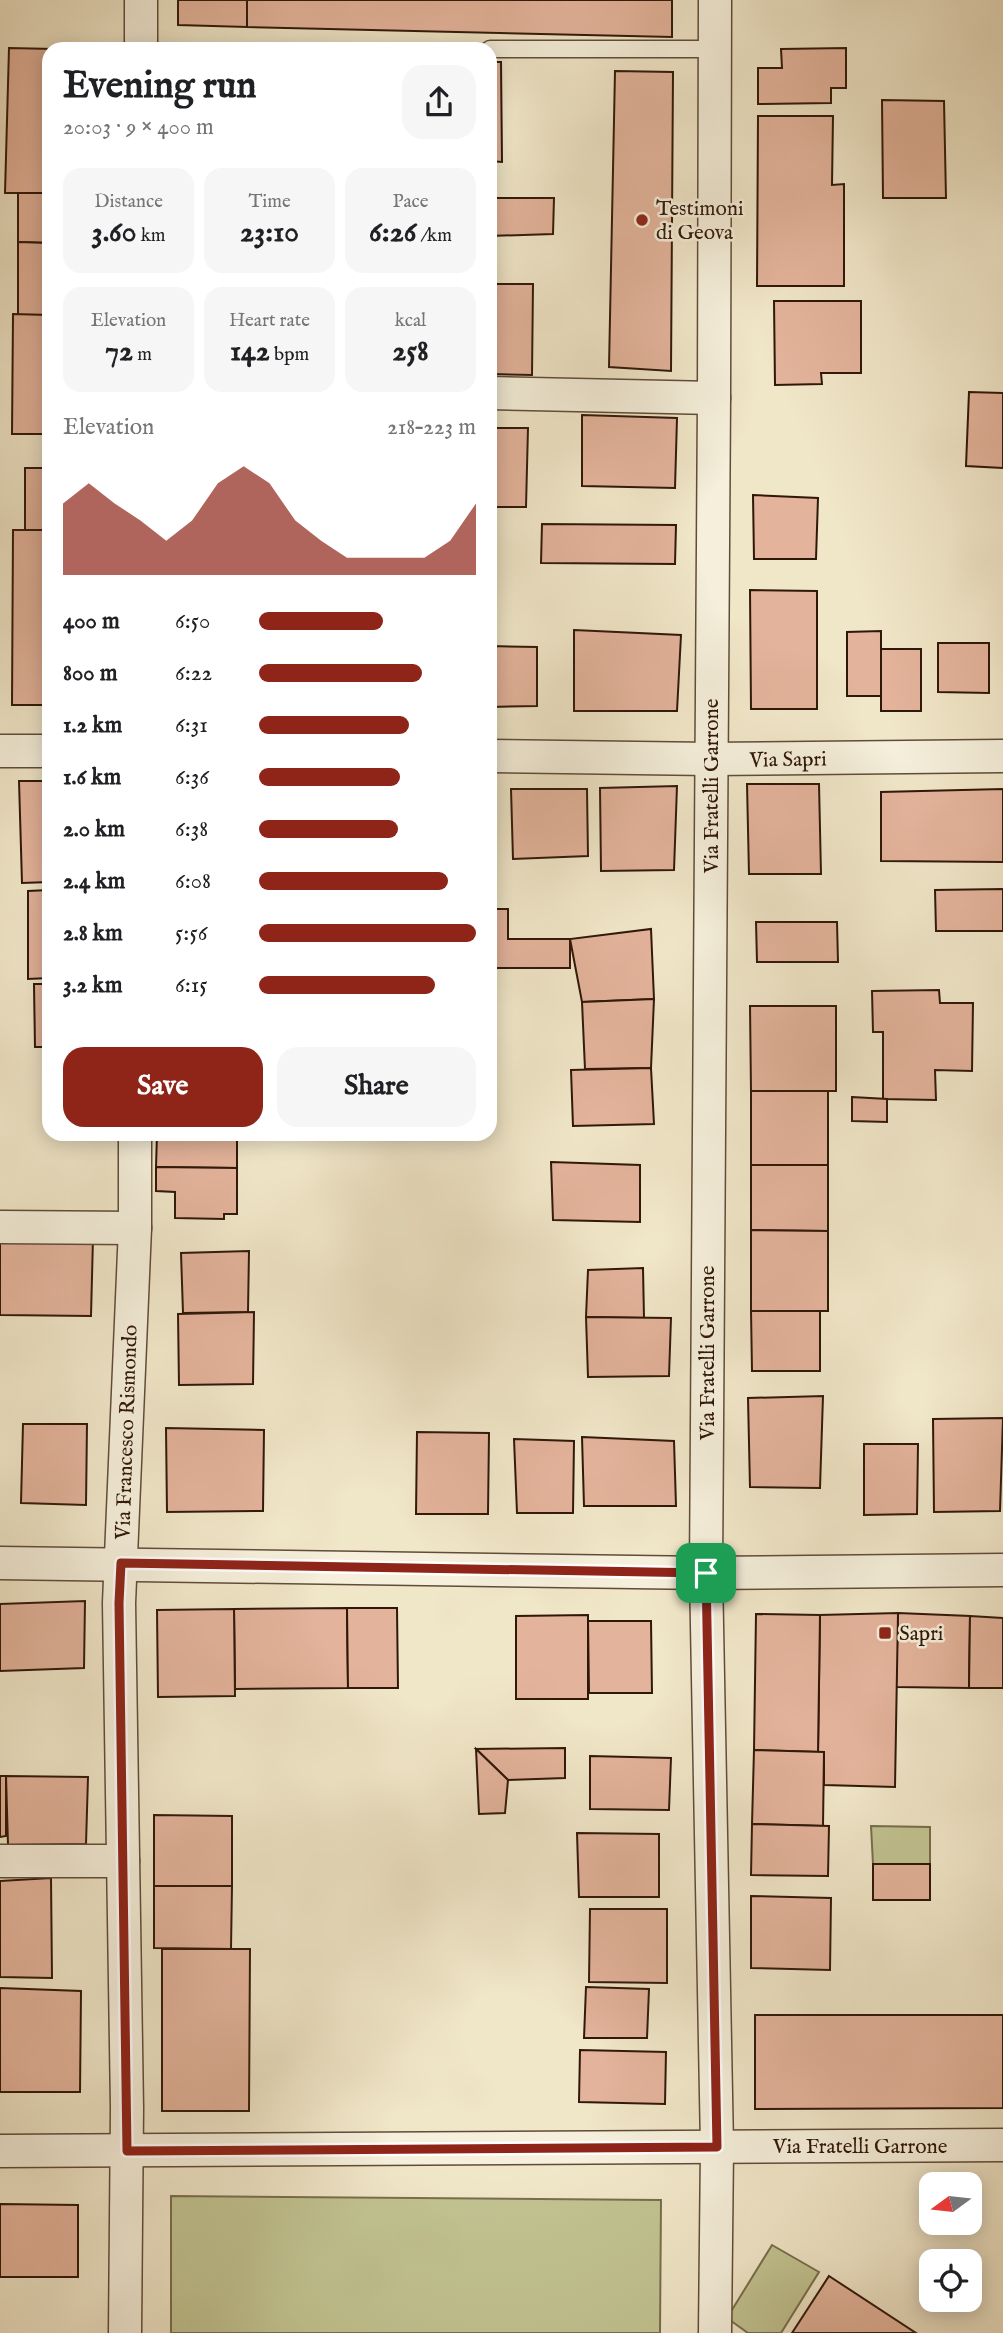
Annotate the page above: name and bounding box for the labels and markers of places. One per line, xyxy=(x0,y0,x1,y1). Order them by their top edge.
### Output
place label: Testimoni di Geova xyxy=(656,196,744,247)
marker: Testimoni di Geova xyxy=(634,212,650,228)
pin xyxy=(676,1543,736,1603)
place label: Sapri xyxy=(899,1621,943,1648)
marker: Sapri xyxy=(877,1625,893,1641)

